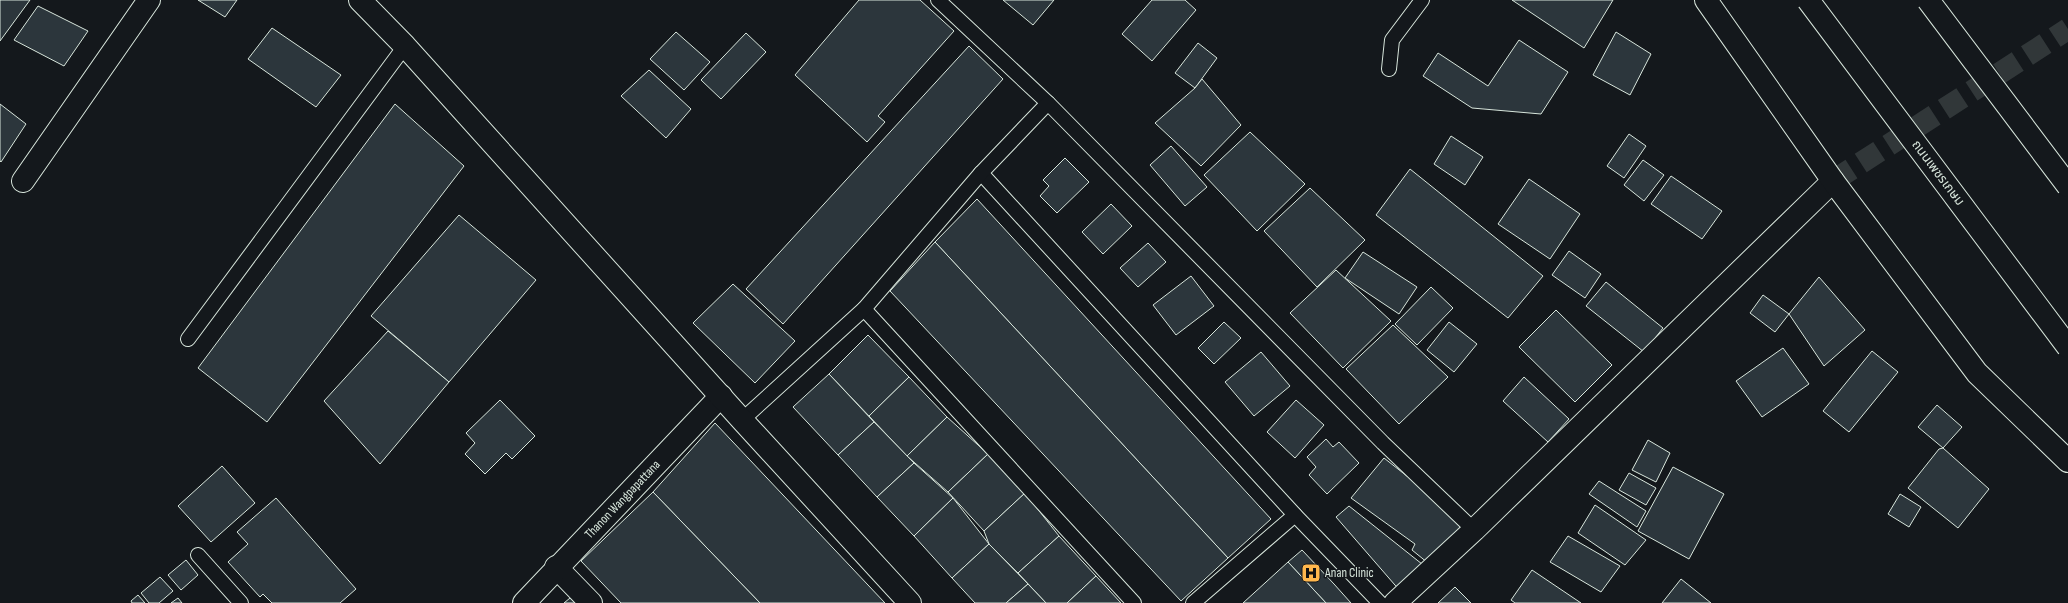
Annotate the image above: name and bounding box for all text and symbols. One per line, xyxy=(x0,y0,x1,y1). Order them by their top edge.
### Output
street label: ถนนเพชรเกษม xyxy=(1908,137,1968,209)
street label: Thanon Wangpapattana xyxy=(581,457,664,542)
hospital icon: Anan Clinic xyxy=(1300,562,1322,584)
place label: Anan Clinic xyxy=(1324,565,1374,581)

